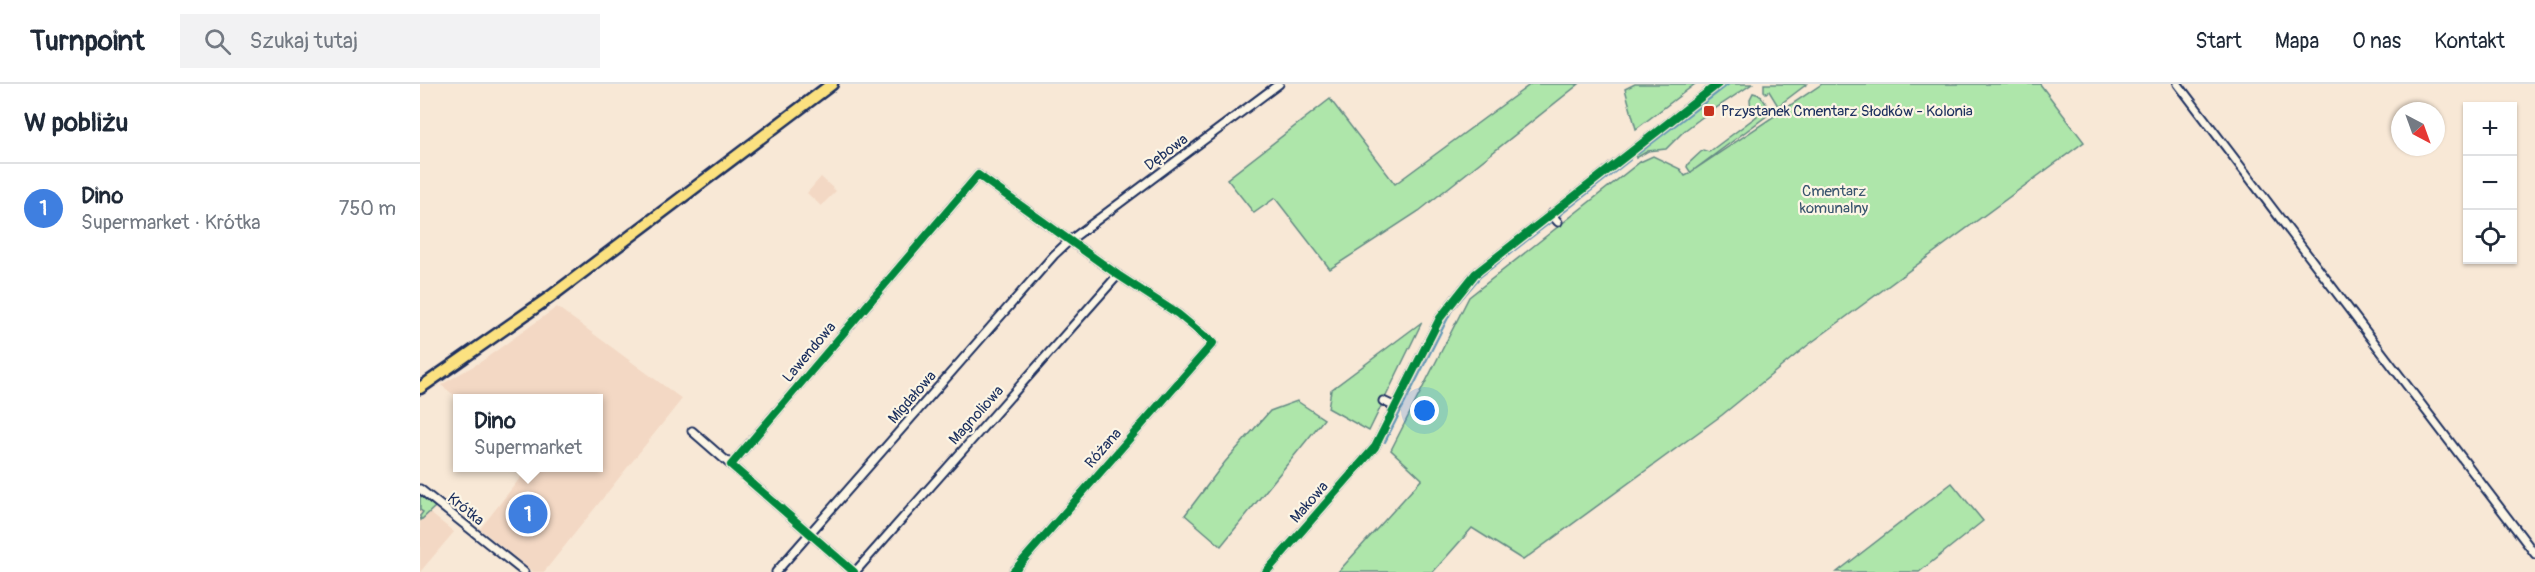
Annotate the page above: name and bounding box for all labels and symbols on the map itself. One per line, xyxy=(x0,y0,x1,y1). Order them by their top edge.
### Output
place label: Przystanek Cmentarz Słodków - Kolonia xyxy=(1721,102,1973,121)
north arrow xyxy=(2391,102,2445,156)
marker: Przystanek Cmentarz Słodków - Kolonia xyxy=(1702,104,1716,118)
street label: Dębowa xyxy=(1141,130,1192,175)
park label: Cmentarz komunalny xyxy=(1800,182,1869,218)
street label: Lawendowa xyxy=(779,318,840,386)
street label: Migdałowa xyxy=(884,367,941,428)
street label: Magnoliowa xyxy=(945,382,1008,449)
your location xyxy=(1410,396,1439,425)
street label: Różana xyxy=(1081,424,1126,472)
street label: Makowa xyxy=(1286,478,1333,527)
street label: Krótka xyxy=(443,489,488,530)
pin: 1 xyxy=(508,492,548,536)

